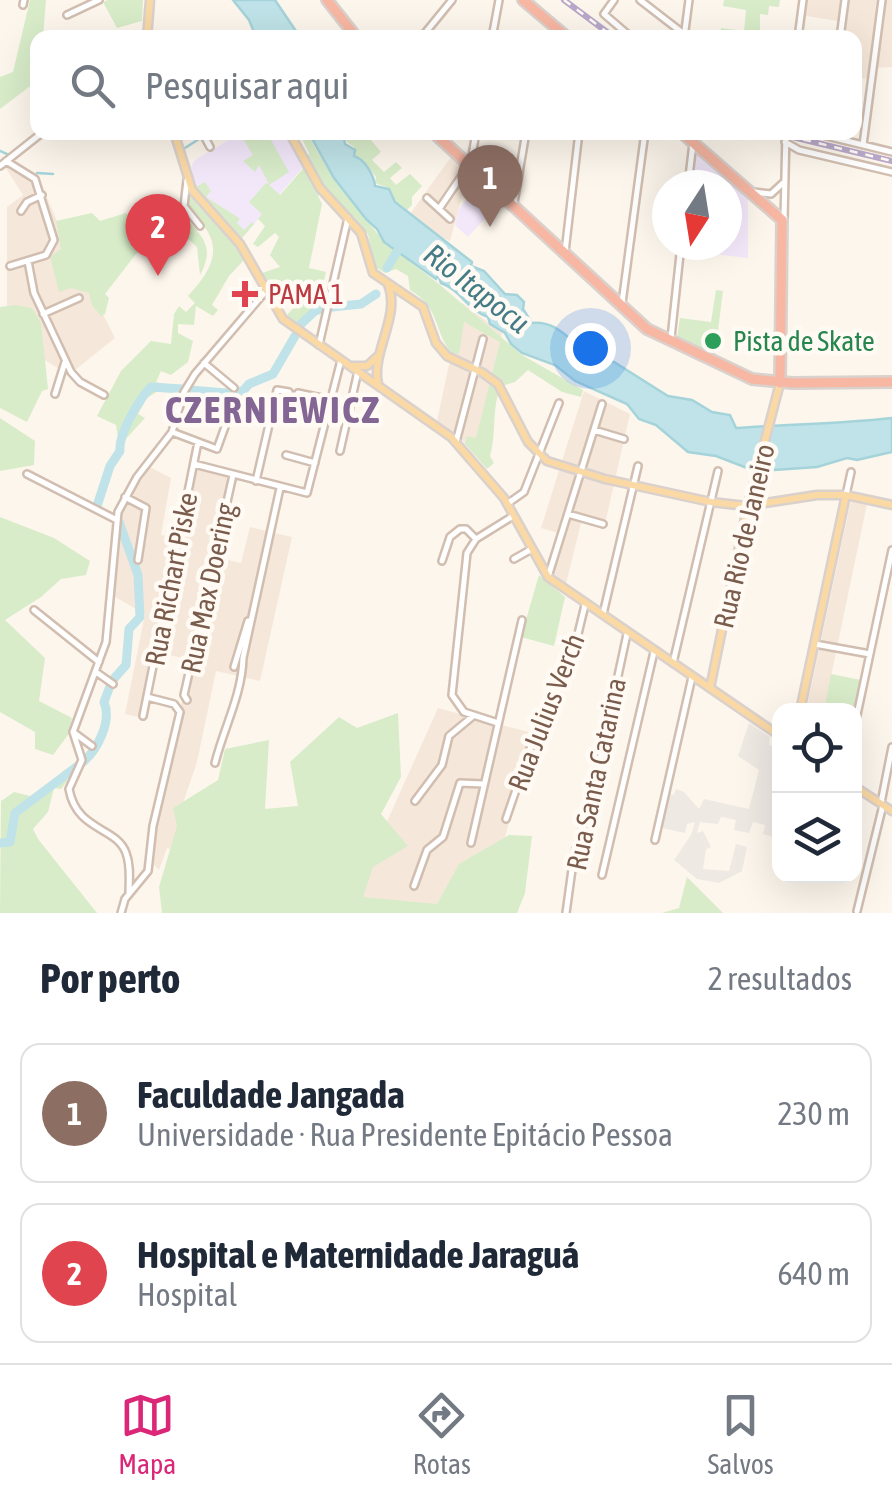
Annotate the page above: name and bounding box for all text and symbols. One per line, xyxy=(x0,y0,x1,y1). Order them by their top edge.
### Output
search box xyxy=(30,30,862,140)
icon: search xyxy=(65,58,120,113)
text: Pesquisar aqui xyxy=(145,64,349,107)
pin: 1 xyxy=(458,144,522,227)
north arrow xyxy=(652,170,742,260)
pin: 2 xyxy=(126,194,190,276)
water label: Rio Itapocu xyxy=(418,236,536,340)
place label: PAMA 1 xyxy=(268,278,344,310)
marker: PAMA 1 xyxy=(232,281,258,307)
your location xyxy=(565,323,616,374)
place label: Pista de Skate xyxy=(733,325,875,357)
marker: Pista de Skate xyxy=(702,330,724,352)
district label: CZERNIEWICZ xyxy=(165,388,381,431)
street label: Rua Rio de Janeiro xyxy=(707,441,781,631)
street label: Rua Richart Piske xyxy=(139,490,203,668)
street label: Rua Max Doering xyxy=(174,500,242,676)
street label: Rua Julius Verch xyxy=(501,629,591,795)
street label: Rua Santa Catarina xyxy=(560,675,632,873)
map controls xyxy=(772,703,862,883)
button: locate xyxy=(772,703,862,793)
button: layers xyxy=(772,793,862,883)
text: Por perto xyxy=(40,954,180,1002)
text: 2 resultados xyxy=(708,960,852,997)
text: Faculdade Jangada xyxy=(137,1073,405,1116)
text: 1 xyxy=(67,1095,82,1132)
text: 230 m xyxy=(777,1095,850,1132)
text: Universidade · Rua Presidente Epitácio Pessoa xyxy=(137,1116,673,1153)
text: Hospital e Maternidade Jaraguá xyxy=(137,1233,579,1276)
text: 2 xyxy=(67,1255,82,1292)
text: 640 m xyxy=(777,1255,850,1292)
text: Hospital xyxy=(137,1276,237,1313)
tab: Mapa xyxy=(118,1388,176,1480)
tab: Rotas xyxy=(413,1388,471,1480)
tab: Salvos xyxy=(708,1388,774,1480)

